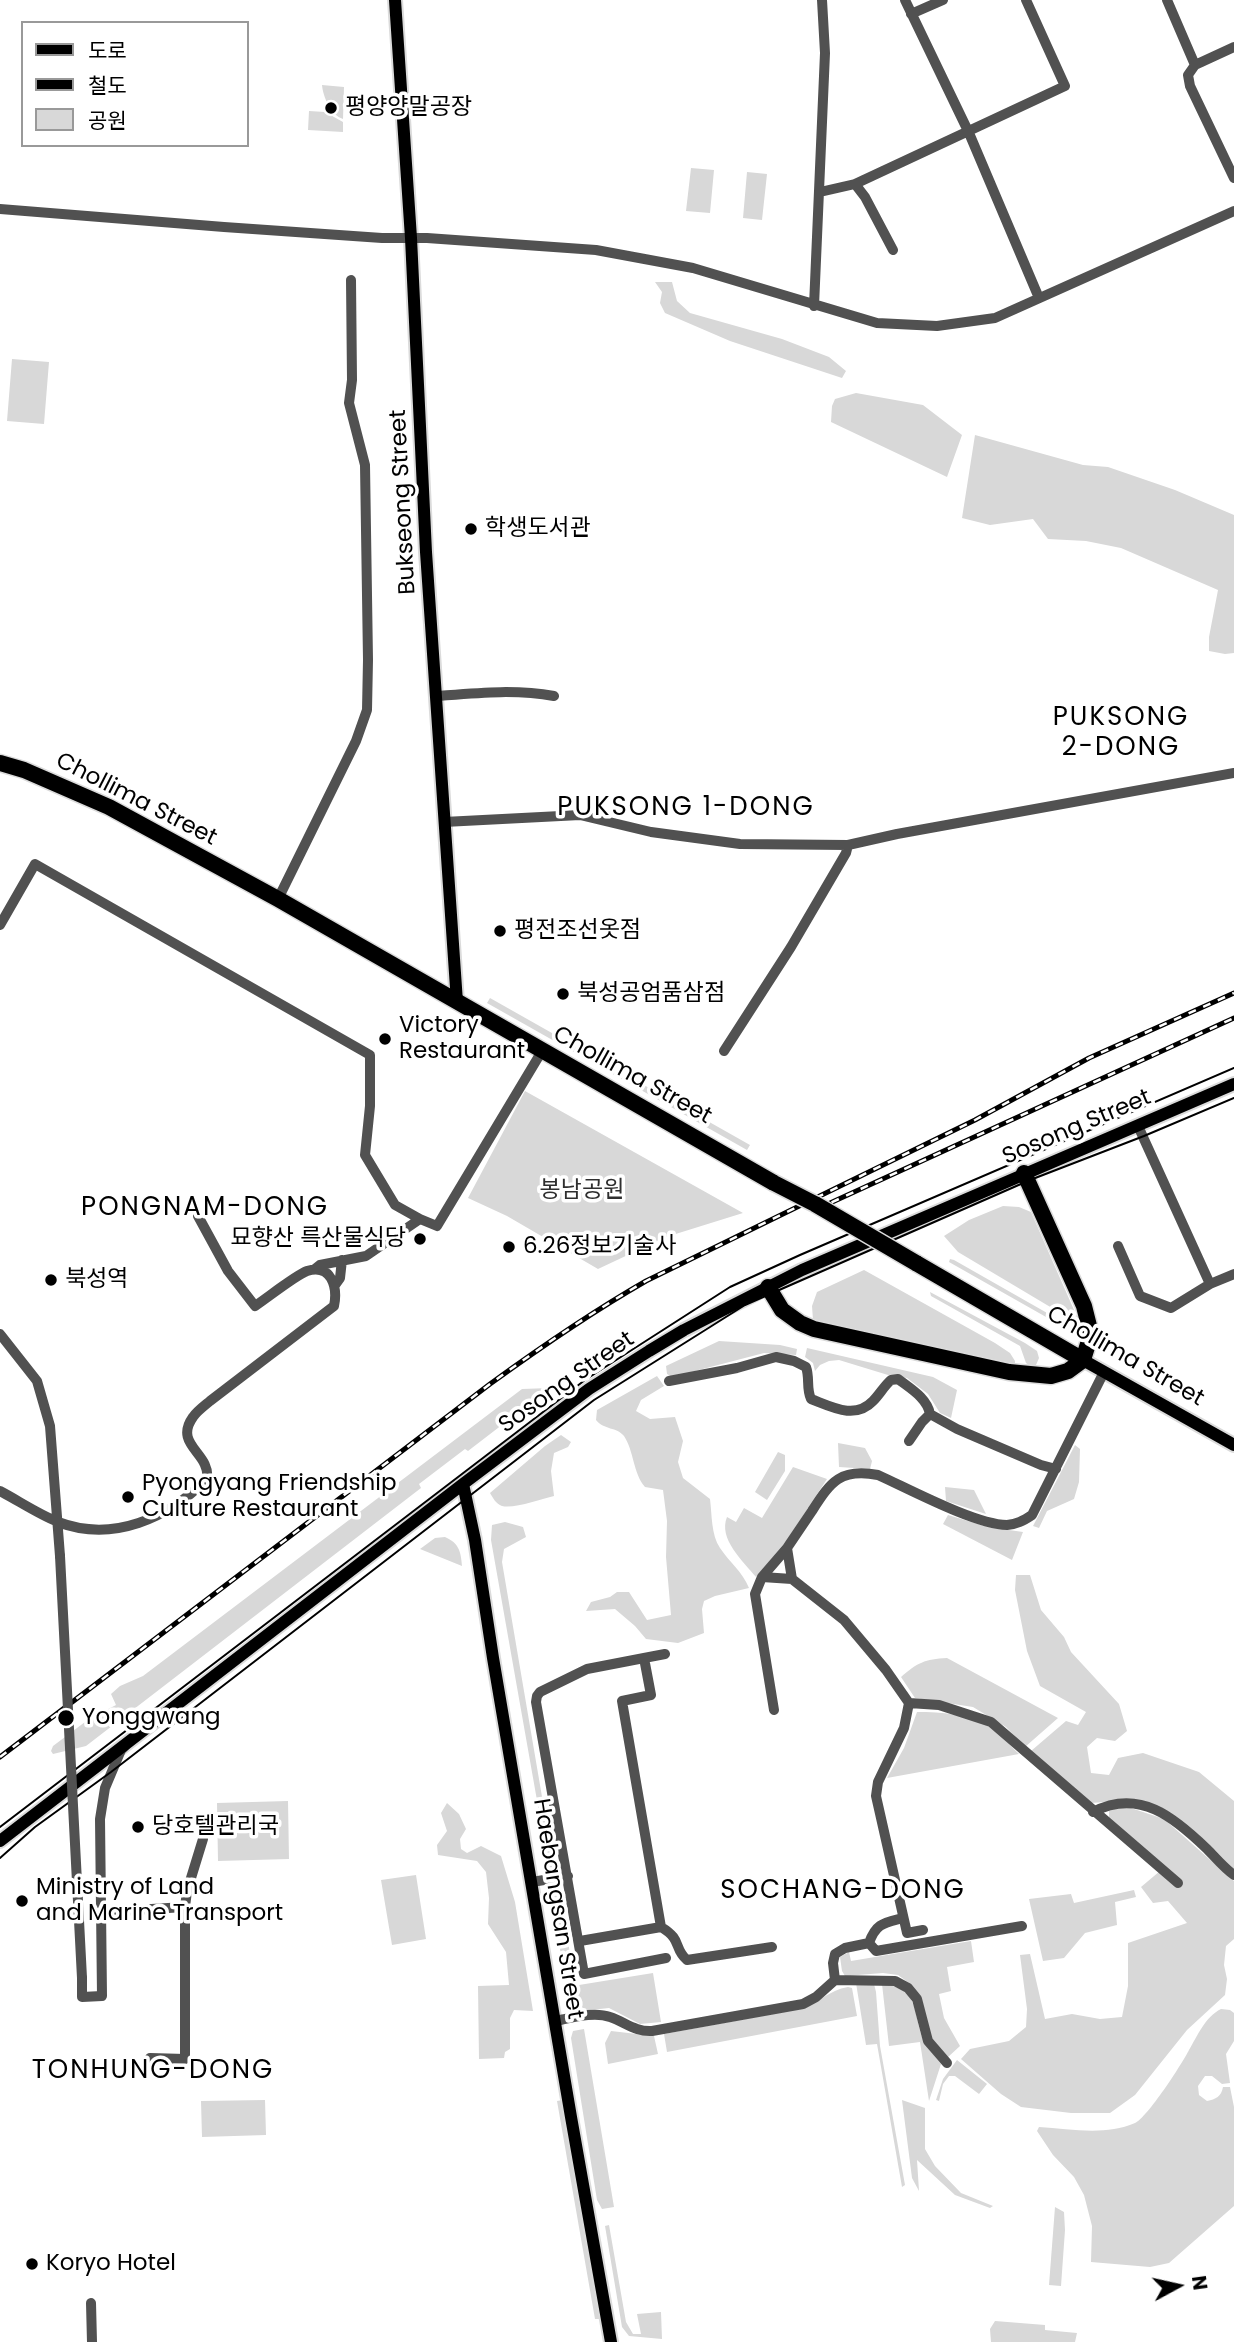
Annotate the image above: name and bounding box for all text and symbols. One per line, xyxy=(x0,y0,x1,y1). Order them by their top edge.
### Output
legend xyxy=(21,21,248,147)
text: 도로 xyxy=(88,36,127,65)
text: 철도 xyxy=(88,71,127,100)
place label: 평양양말공장 xyxy=(345,94,472,122)
marker: 평양양말공장 xyxy=(323,100,339,116)
text: 공원 xyxy=(88,106,127,135)
street label: Bukseong Street xyxy=(385,409,423,595)
place label: 학생도서관 xyxy=(485,515,591,543)
marker: 학생도서관 xyxy=(463,521,479,537)
district label: PUKSONG 2-DONG xyxy=(1054,702,1188,764)
street label: Chollima Street xyxy=(51,748,221,852)
district label: PUKSONG 1-DONG xyxy=(559,792,813,824)
place label: 평전조선옷점 xyxy=(514,917,641,945)
marker: 평전조선옷점 xyxy=(492,923,508,939)
place label: 북성공엄품삼점 xyxy=(577,980,725,1008)
marker: 북성공엄품삼점 xyxy=(555,986,571,1002)
place label: Victory Restaurant xyxy=(399,1012,525,1066)
street label: Chollima Street xyxy=(548,1021,716,1131)
marker: Victory Restaurant xyxy=(377,1031,393,1047)
street label: Sosong Street xyxy=(999,1084,1155,1172)
park label: 봉남공원 xyxy=(540,1177,624,1205)
district label: PONGNAM-DONG xyxy=(83,1192,327,1224)
place label: 묘향산 륵산물식당 xyxy=(231,1225,406,1253)
marker: 묘향산 륵산물식당 xyxy=(412,1231,428,1247)
place label: 6.26정보기술사 xyxy=(523,1233,676,1261)
marker: 6.26정보기술사 xyxy=(501,1239,517,1255)
place label: 북성역 xyxy=(65,1266,128,1294)
marker: 북성역 xyxy=(43,1272,59,1288)
street label: Chollima Street xyxy=(1042,1301,1208,1413)
street label: Sosong Street xyxy=(494,1326,640,1440)
place label: Pyongyang Friendship Culture Restaurant xyxy=(142,1470,396,1524)
marker: Pyongyang Friendship Culture Restaurant xyxy=(120,1489,136,1505)
place label: Yonggwang xyxy=(82,1704,221,1732)
marker: Yonggwang xyxy=(56,1708,76,1728)
street label: Haebangsan Street xyxy=(526,1797,588,2021)
place label: 당호텔관리국 xyxy=(152,1813,279,1841)
marker: 당호텔관리국 xyxy=(130,1819,146,1835)
place label: Ministry of Land and Marine Transport xyxy=(36,1874,283,1928)
district label: SOCHANG-DONG xyxy=(722,1875,964,1907)
marker: Ministry of Land and Marine Transport xyxy=(14,1893,30,1909)
district label: TONHUNG-DONG xyxy=(33,2055,273,2087)
place label: Koryo Hotel xyxy=(46,2250,176,2278)
north arrow xyxy=(1143,2251,1213,2321)
marker: Koryo Hotel xyxy=(24,2256,40,2272)
text: N xyxy=(1185,2274,1214,2292)

